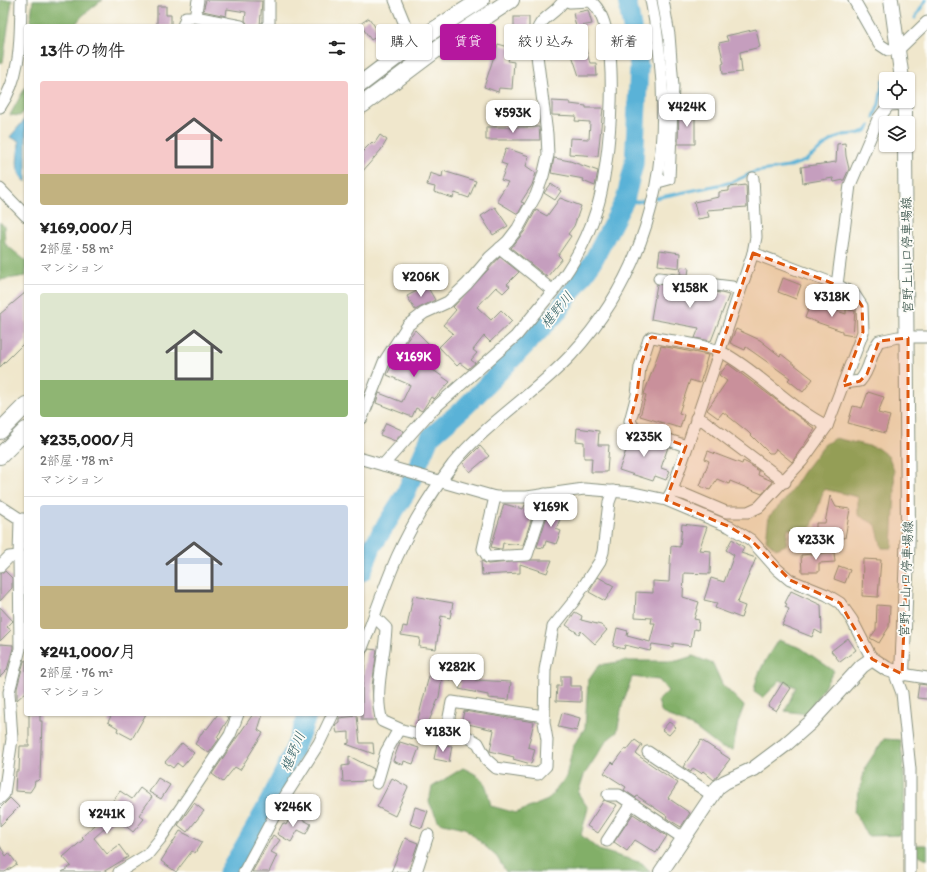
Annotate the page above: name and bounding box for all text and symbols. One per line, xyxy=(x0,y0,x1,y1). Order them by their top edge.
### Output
chip: 購入 xyxy=(376,24,432,60)
chip: 賃貸 xyxy=(440,24,496,60)
chip: 絞り込み xyxy=(504,24,588,60)
chip: 新着 xyxy=(596,24,652,60)
icon: filters xyxy=(326,37,348,59)
text: 13件の物件 xyxy=(40,40,125,60)
map controls xyxy=(879,72,915,152)
button: locate xyxy=(879,72,915,108)
pin: ¥424K xyxy=(659,94,715,128)
text: ¥424K xyxy=(668,99,706,114)
pin: ¥593K xyxy=(485,100,541,134)
text: ¥593K xyxy=(495,105,531,120)
icon: home xyxy=(158,107,230,179)
button: layers xyxy=(879,116,915,152)
street label: 宮野上山口停車場線 xyxy=(898,195,916,314)
text: ¥169,000/月 xyxy=(40,217,135,237)
text: 2部屋 · 58 m² xyxy=(40,241,114,256)
text: マンション xyxy=(40,260,104,275)
pin: ¥206K xyxy=(393,264,449,298)
text: ¥206K xyxy=(402,269,440,284)
pin: ¥158K xyxy=(662,275,718,309)
text: ¥158K xyxy=(672,280,708,295)
pin: ¥318K xyxy=(804,284,860,318)
water label: 椹野川 xyxy=(537,288,577,332)
text: ¥318K xyxy=(814,289,850,304)
icon: home xyxy=(158,319,230,391)
pin: ¥169K xyxy=(386,344,442,378)
text: ¥169K xyxy=(396,349,432,364)
pin: ¥235K xyxy=(616,424,672,458)
text: ¥235,000/月 xyxy=(40,429,136,449)
text: ¥235K xyxy=(626,429,662,444)
text: 2部屋 · 78 m² xyxy=(40,453,113,468)
text: マンション xyxy=(40,472,104,487)
pin: ¥169K xyxy=(523,494,579,528)
text: ¥169K xyxy=(533,499,569,514)
street label: 宮野上山口停車場線 xyxy=(896,519,916,638)
pin: ¥233K xyxy=(788,527,844,561)
icon: home xyxy=(158,531,230,603)
text: ¥233K xyxy=(798,532,834,547)
text: ¥241,000/月 xyxy=(40,641,136,661)
pin: ¥282K xyxy=(429,654,485,688)
text: ¥282K xyxy=(439,659,475,674)
text: 2部屋 · 76 m² xyxy=(40,665,113,680)
text: マンション xyxy=(40,684,104,699)
pin: ¥183K xyxy=(415,719,471,753)
text: ¥183K xyxy=(425,724,461,739)
water label: 椹野川 xyxy=(277,729,309,775)
pin: ¥246K xyxy=(265,794,321,828)
text: ¥246K xyxy=(274,799,312,814)
pin: ¥241K xyxy=(79,801,135,835)
text: ¥241K xyxy=(89,806,125,821)

